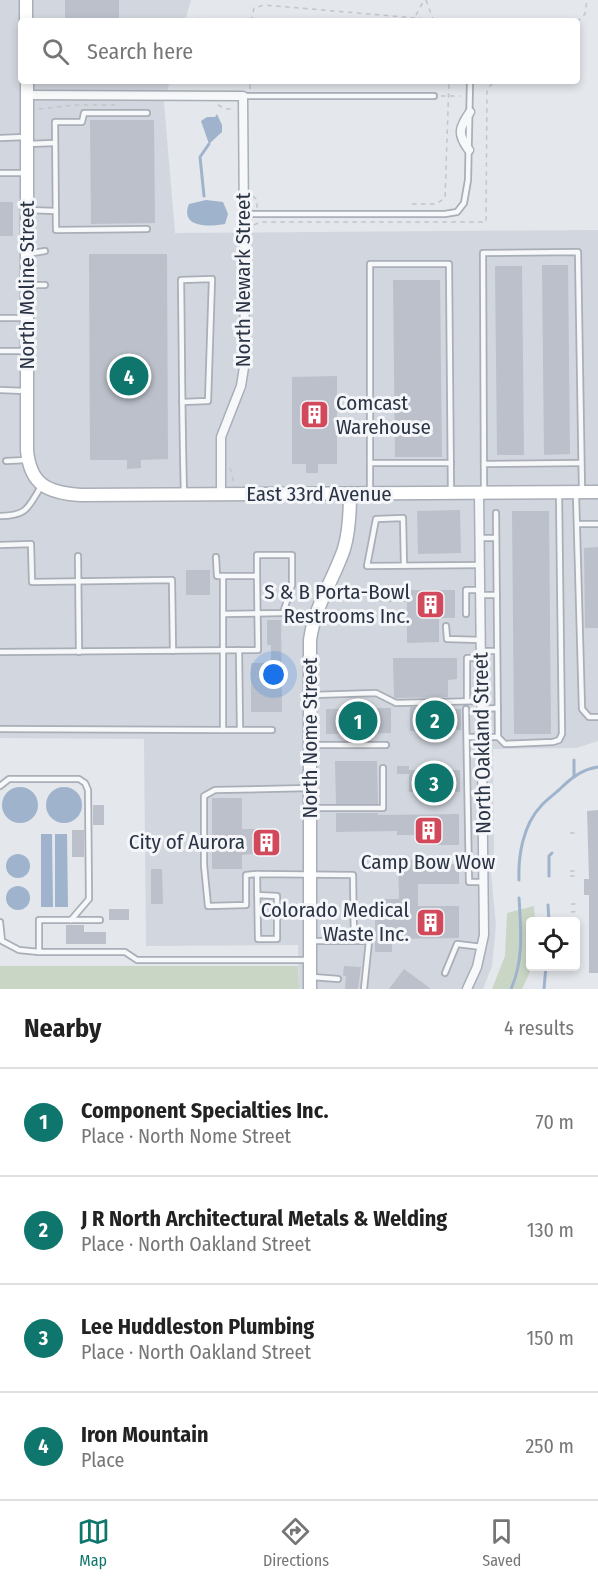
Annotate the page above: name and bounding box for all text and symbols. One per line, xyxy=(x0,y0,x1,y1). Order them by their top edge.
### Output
search box xyxy=(18,18,580,84)
icon: search xyxy=(39,35,72,68)
text: Search here xyxy=(87,38,193,65)
street label: North Newark Street xyxy=(230,193,256,367)
street label: North Moline Street xyxy=(14,200,40,369)
pin: 4 xyxy=(110,354,148,398)
place label: Comcast Warehouse xyxy=(336,390,431,440)
building icon: Comcast Warehouse xyxy=(299,399,331,431)
street label: East 33rd Avenue xyxy=(246,481,392,507)
place label: S & B Porta-Bowl Restrooms Inc. xyxy=(264,579,410,629)
building icon: S & B Porta-Bowl Restrooms Inc. xyxy=(415,588,447,620)
street label: North Oakland Street xyxy=(467,652,497,834)
street label: North Nome Street xyxy=(297,657,323,818)
your location xyxy=(259,660,288,689)
pin: 1 xyxy=(338,698,378,744)
pin: 2 xyxy=(416,698,454,742)
pin: 3 xyxy=(414,760,454,806)
building icon: Camp Bow Wow xyxy=(412,815,444,847)
building icon: City of Aurora xyxy=(250,826,282,858)
place label: City of Aurora xyxy=(129,829,245,855)
place label: Camp Bow Wow xyxy=(361,849,496,875)
place label: Colorado Medical Waste Inc. xyxy=(261,897,409,947)
building icon: Colorado Medical Waste Inc. xyxy=(414,906,446,938)
map controls xyxy=(526,917,580,971)
button: locate xyxy=(526,917,580,971)
text: Nearby xyxy=(24,1013,101,1044)
text: 4 results xyxy=(504,1016,574,1040)
text: Component Specialties Inc. xyxy=(81,1097,328,1124)
text: 1 xyxy=(39,1110,48,1134)
text: 70 m xyxy=(536,1110,574,1134)
text: Place · North Nome Street xyxy=(81,1124,291,1148)
text: J R North Architectural Metals & Welding xyxy=(81,1205,447,1232)
text: 2 xyxy=(39,1218,48,1242)
text: 130 m xyxy=(527,1218,574,1242)
text: Place · North Oakland Street xyxy=(81,1232,311,1256)
text: Lee Huddleston Plumbing xyxy=(81,1313,314,1340)
text: 3 xyxy=(39,1326,48,1350)
text: 150 m xyxy=(527,1326,574,1350)
text: Place · North Oakland Street xyxy=(81,1340,311,1364)
text: Iron Mountain xyxy=(81,1421,208,1448)
text: 4 xyxy=(38,1434,49,1458)
text: 250 m xyxy=(526,1434,574,1458)
text: Place xyxy=(81,1448,124,1472)
tab: Map xyxy=(77,1515,110,1570)
tab: Directions xyxy=(263,1515,329,1570)
tab: Saved xyxy=(482,1515,521,1570)

